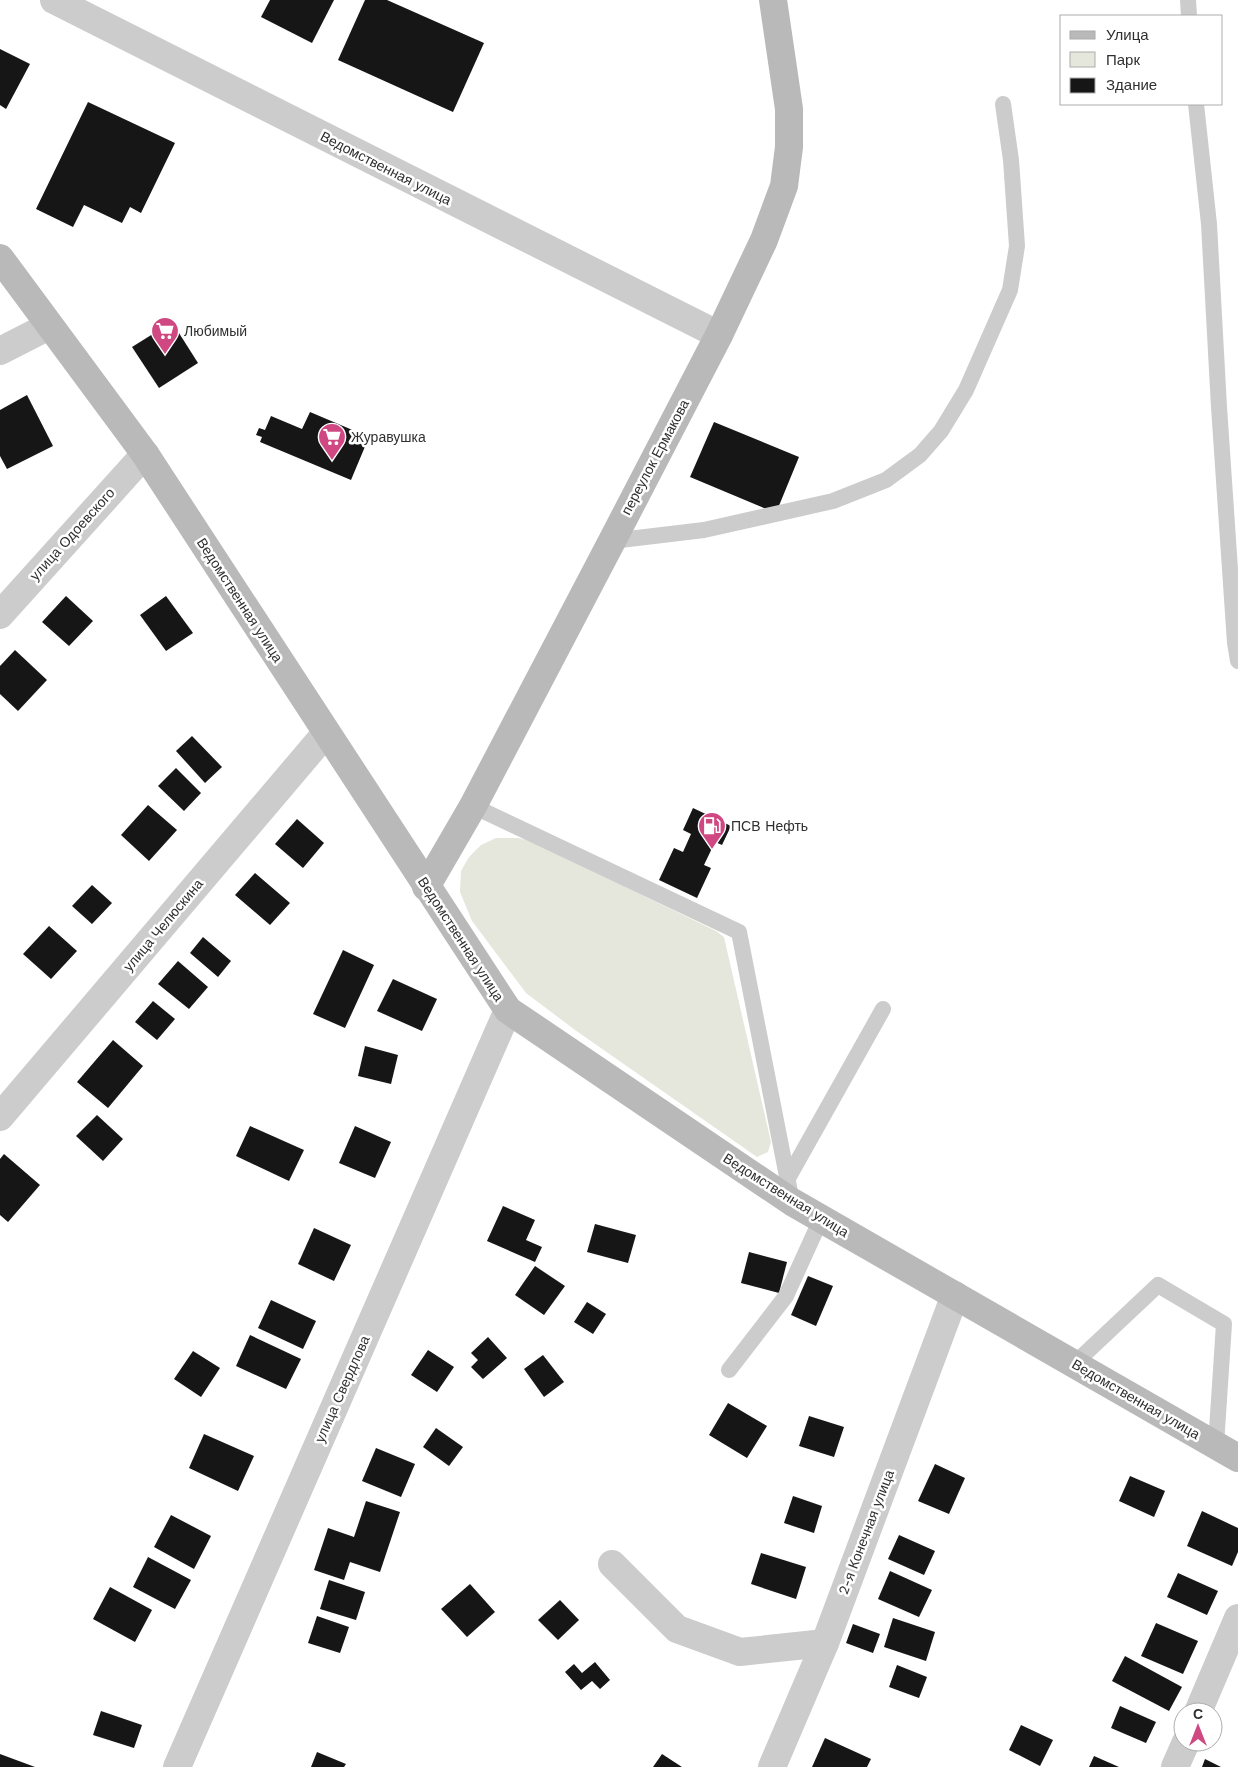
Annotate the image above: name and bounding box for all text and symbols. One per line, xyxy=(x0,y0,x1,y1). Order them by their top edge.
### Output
legend xyxy=(1060,15,1223,105)
text: Улица xyxy=(1106,26,1149,44)
text: Парк xyxy=(1106,51,1140,69)
text: Здание xyxy=(1106,76,1157,94)
street label: Ведомственная улица xyxy=(318,128,454,208)
supermarket icon: Любимый xyxy=(150,316,180,355)
place label: Любимый xyxy=(184,323,247,339)
street label: переулок Ермакова xyxy=(618,396,692,517)
supermarket icon: Журавушка xyxy=(317,422,347,461)
place label: Журавушка xyxy=(351,429,426,445)
street label: улица Одоевского xyxy=(26,484,118,583)
street label: Ведомственная улица xyxy=(194,535,286,665)
fuel station icon: ПСВ Нефть xyxy=(697,811,727,850)
place label: ПСВ Нефть xyxy=(731,818,808,834)
street label: Ведомственная улица xyxy=(415,874,507,1004)
street label: улица Челюскина xyxy=(120,876,206,974)
street label: Ведомственная улица xyxy=(720,1150,852,1240)
street label: улица Свердлова xyxy=(311,1333,373,1445)
street label: Ведомственная улица xyxy=(1069,1356,1203,1442)
street label: 2-я Конечная улица xyxy=(835,1467,897,1596)
north arrow xyxy=(1173,1702,1223,1752)
text: С xyxy=(1193,1706,1203,1722)

